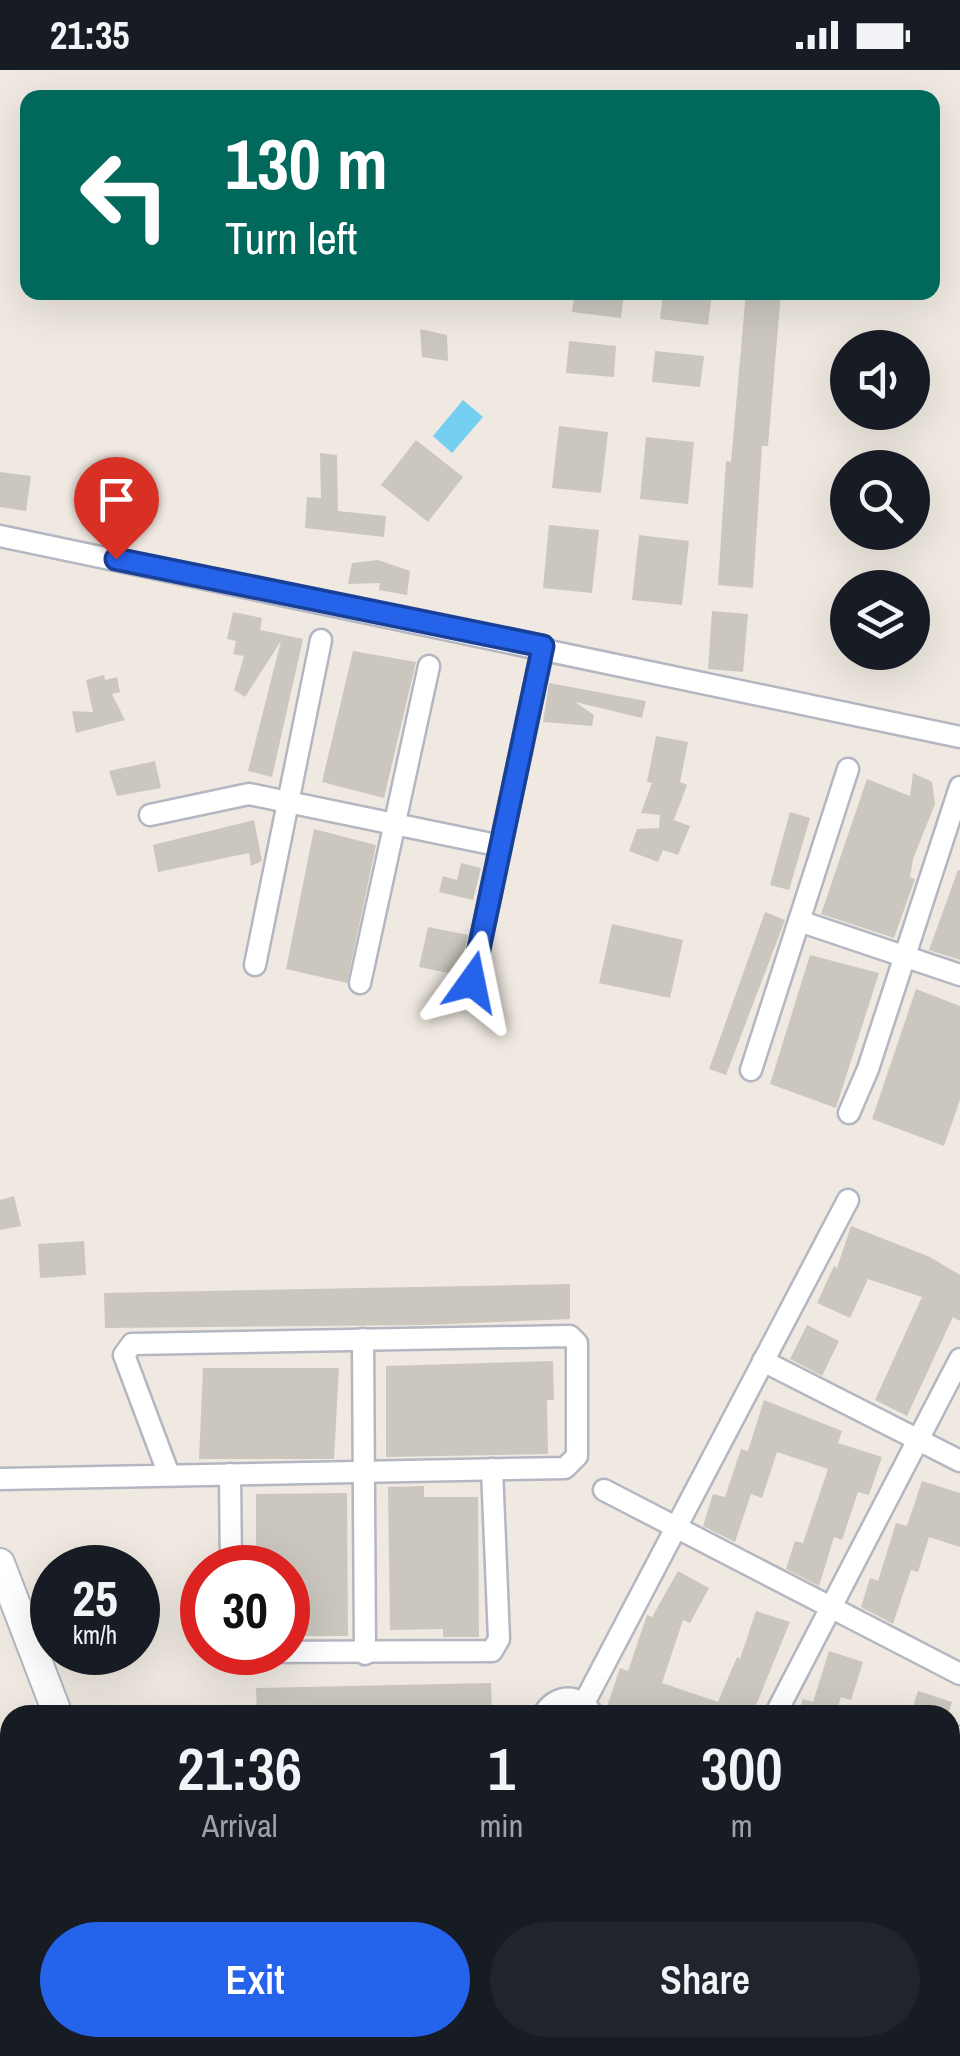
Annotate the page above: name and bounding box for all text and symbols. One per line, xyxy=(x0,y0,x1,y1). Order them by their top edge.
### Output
text: 21:35 xyxy=(50,10,130,61)
text: 130 m xyxy=(225,117,388,211)
icon: left xyxy=(60,130,190,260)
text: Turn left xyxy=(225,207,357,268)
map controls xyxy=(830,330,930,670)
button: sound xyxy=(830,330,930,430)
button: search xyxy=(830,450,930,550)
pin xyxy=(74,457,159,560)
icon: arrive xyxy=(89,472,144,527)
button: layers xyxy=(830,570,930,670)
position arrow xyxy=(420,930,524,1034)
speed limit sign: 30 xyxy=(180,1545,310,1675)
text: 25 xyxy=(72,1564,118,1632)
text: km/h xyxy=(73,1618,117,1652)
text: 21:36 xyxy=(177,1728,302,1809)
text: 1 xyxy=(488,1728,515,1809)
text: 300 xyxy=(701,1728,783,1809)
text: Arrival xyxy=(202,1804,278,1847)
text: min xyxy=(480,1804,523,1847)
text: m xyxy=(731,1804,753,1847)
button: Exit xyxy=(40,1922,470,2037)
button: Share xyxy=(490,1922,920,2037)

